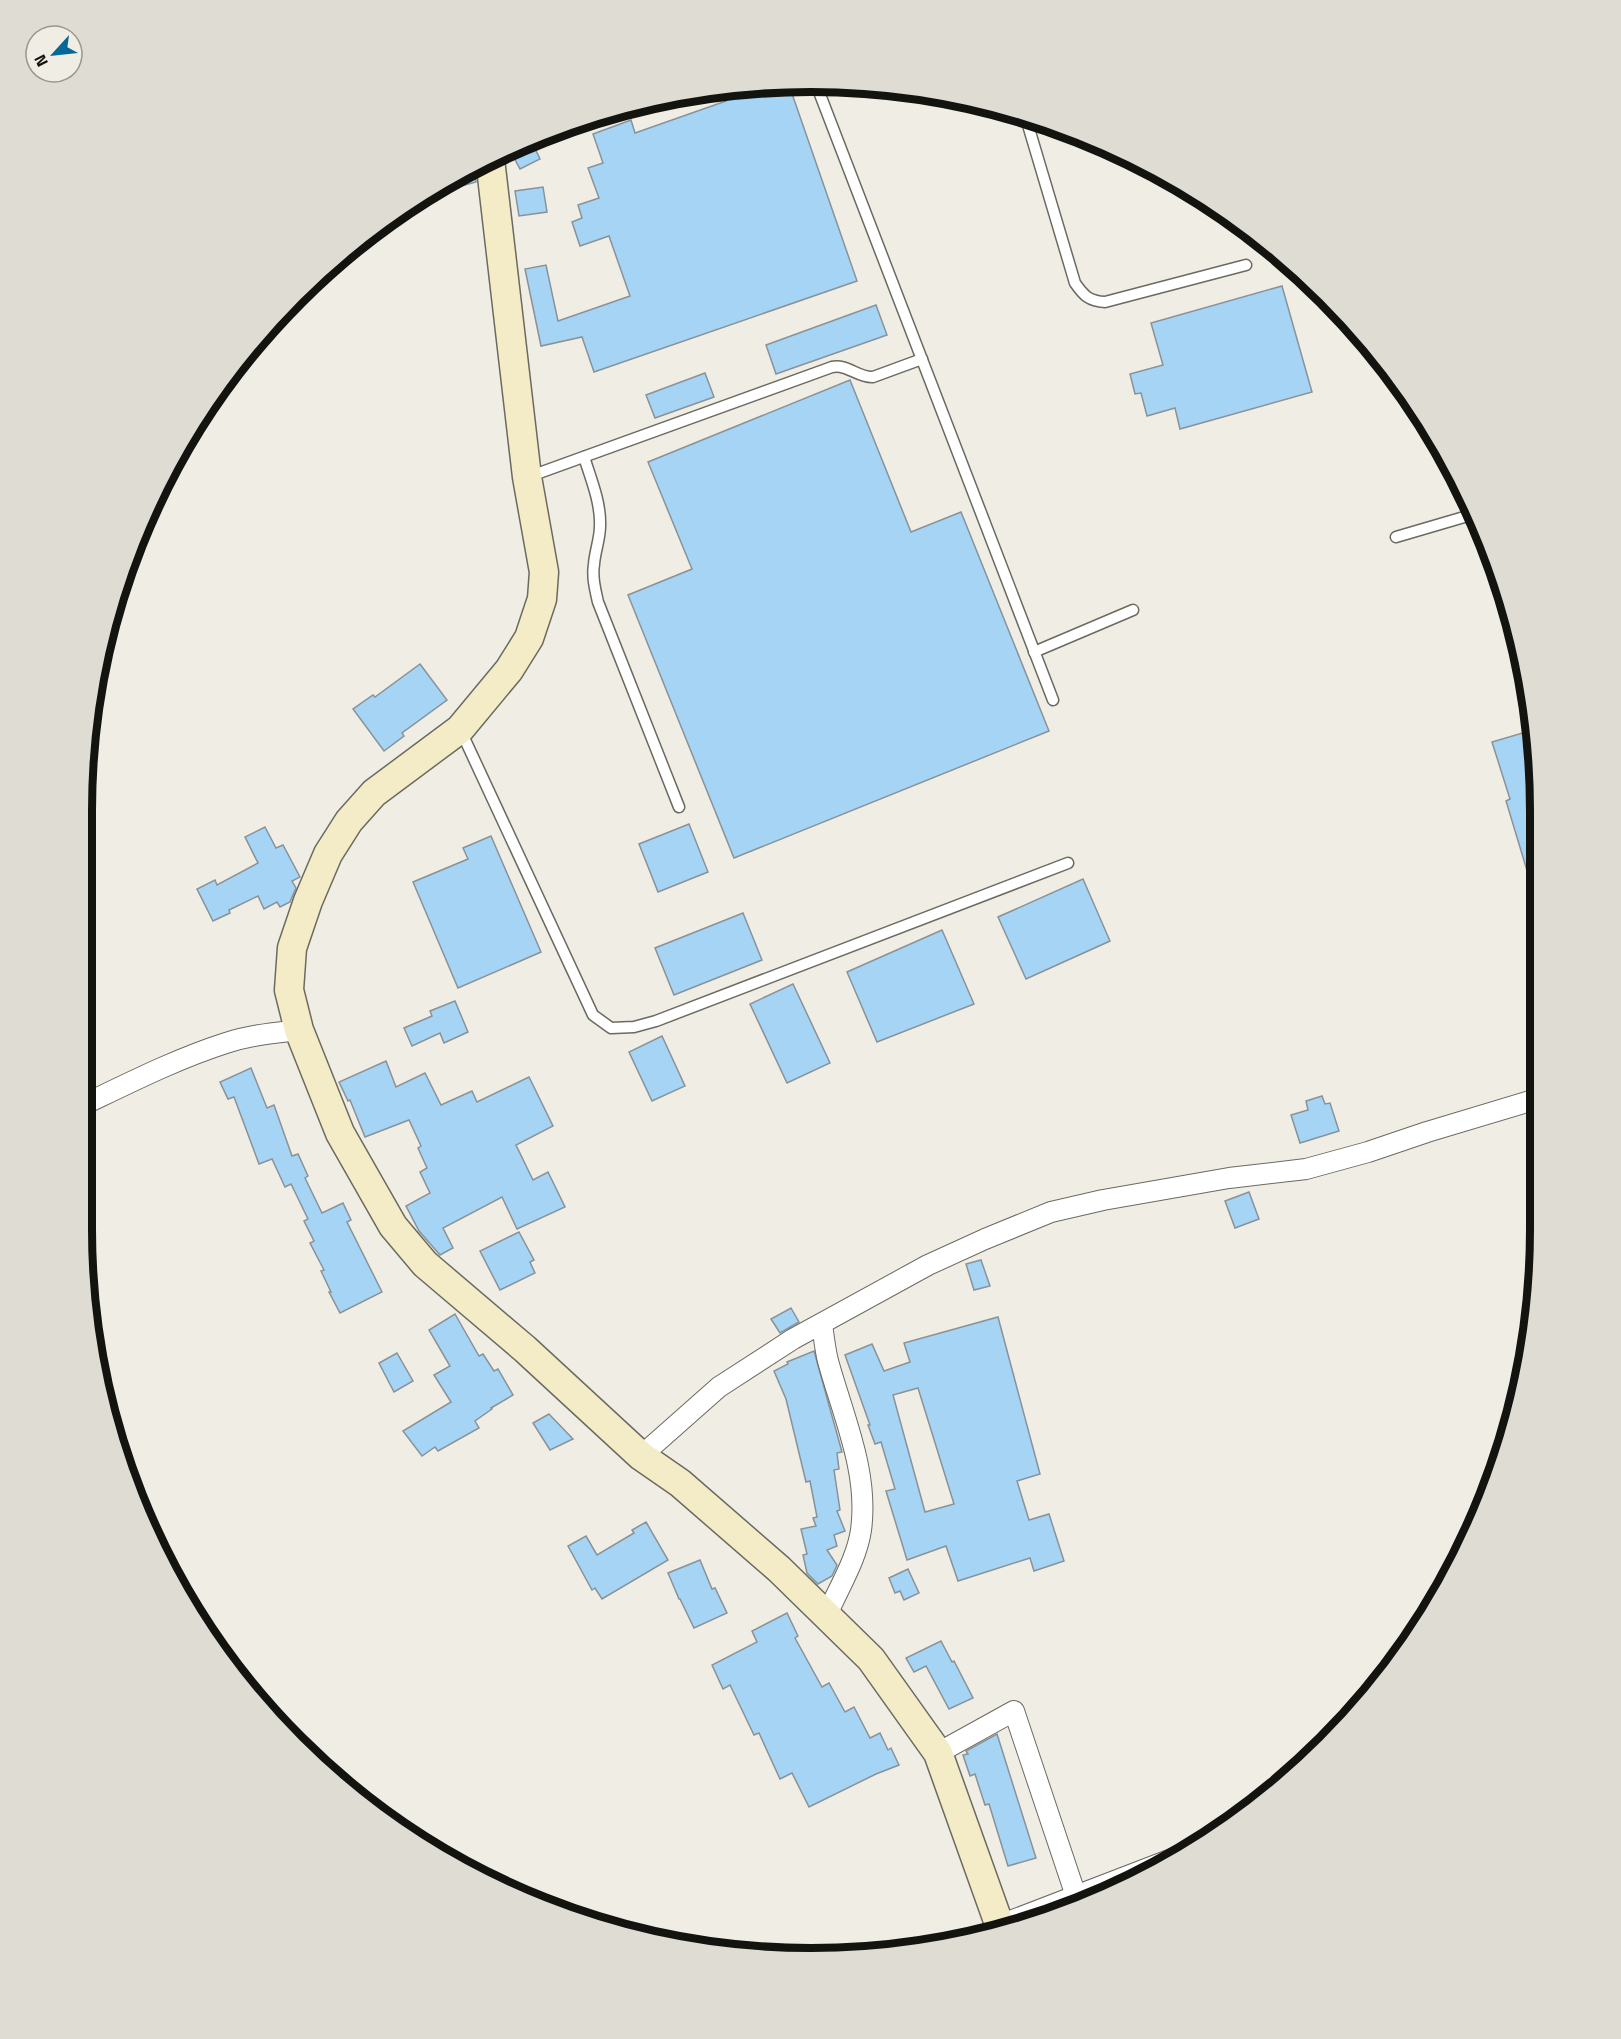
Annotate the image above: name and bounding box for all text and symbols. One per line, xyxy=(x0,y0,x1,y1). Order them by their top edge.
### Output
north arrow xyxy=(24,24,84,84)
text: N xyxy=(27,50,54,71)

